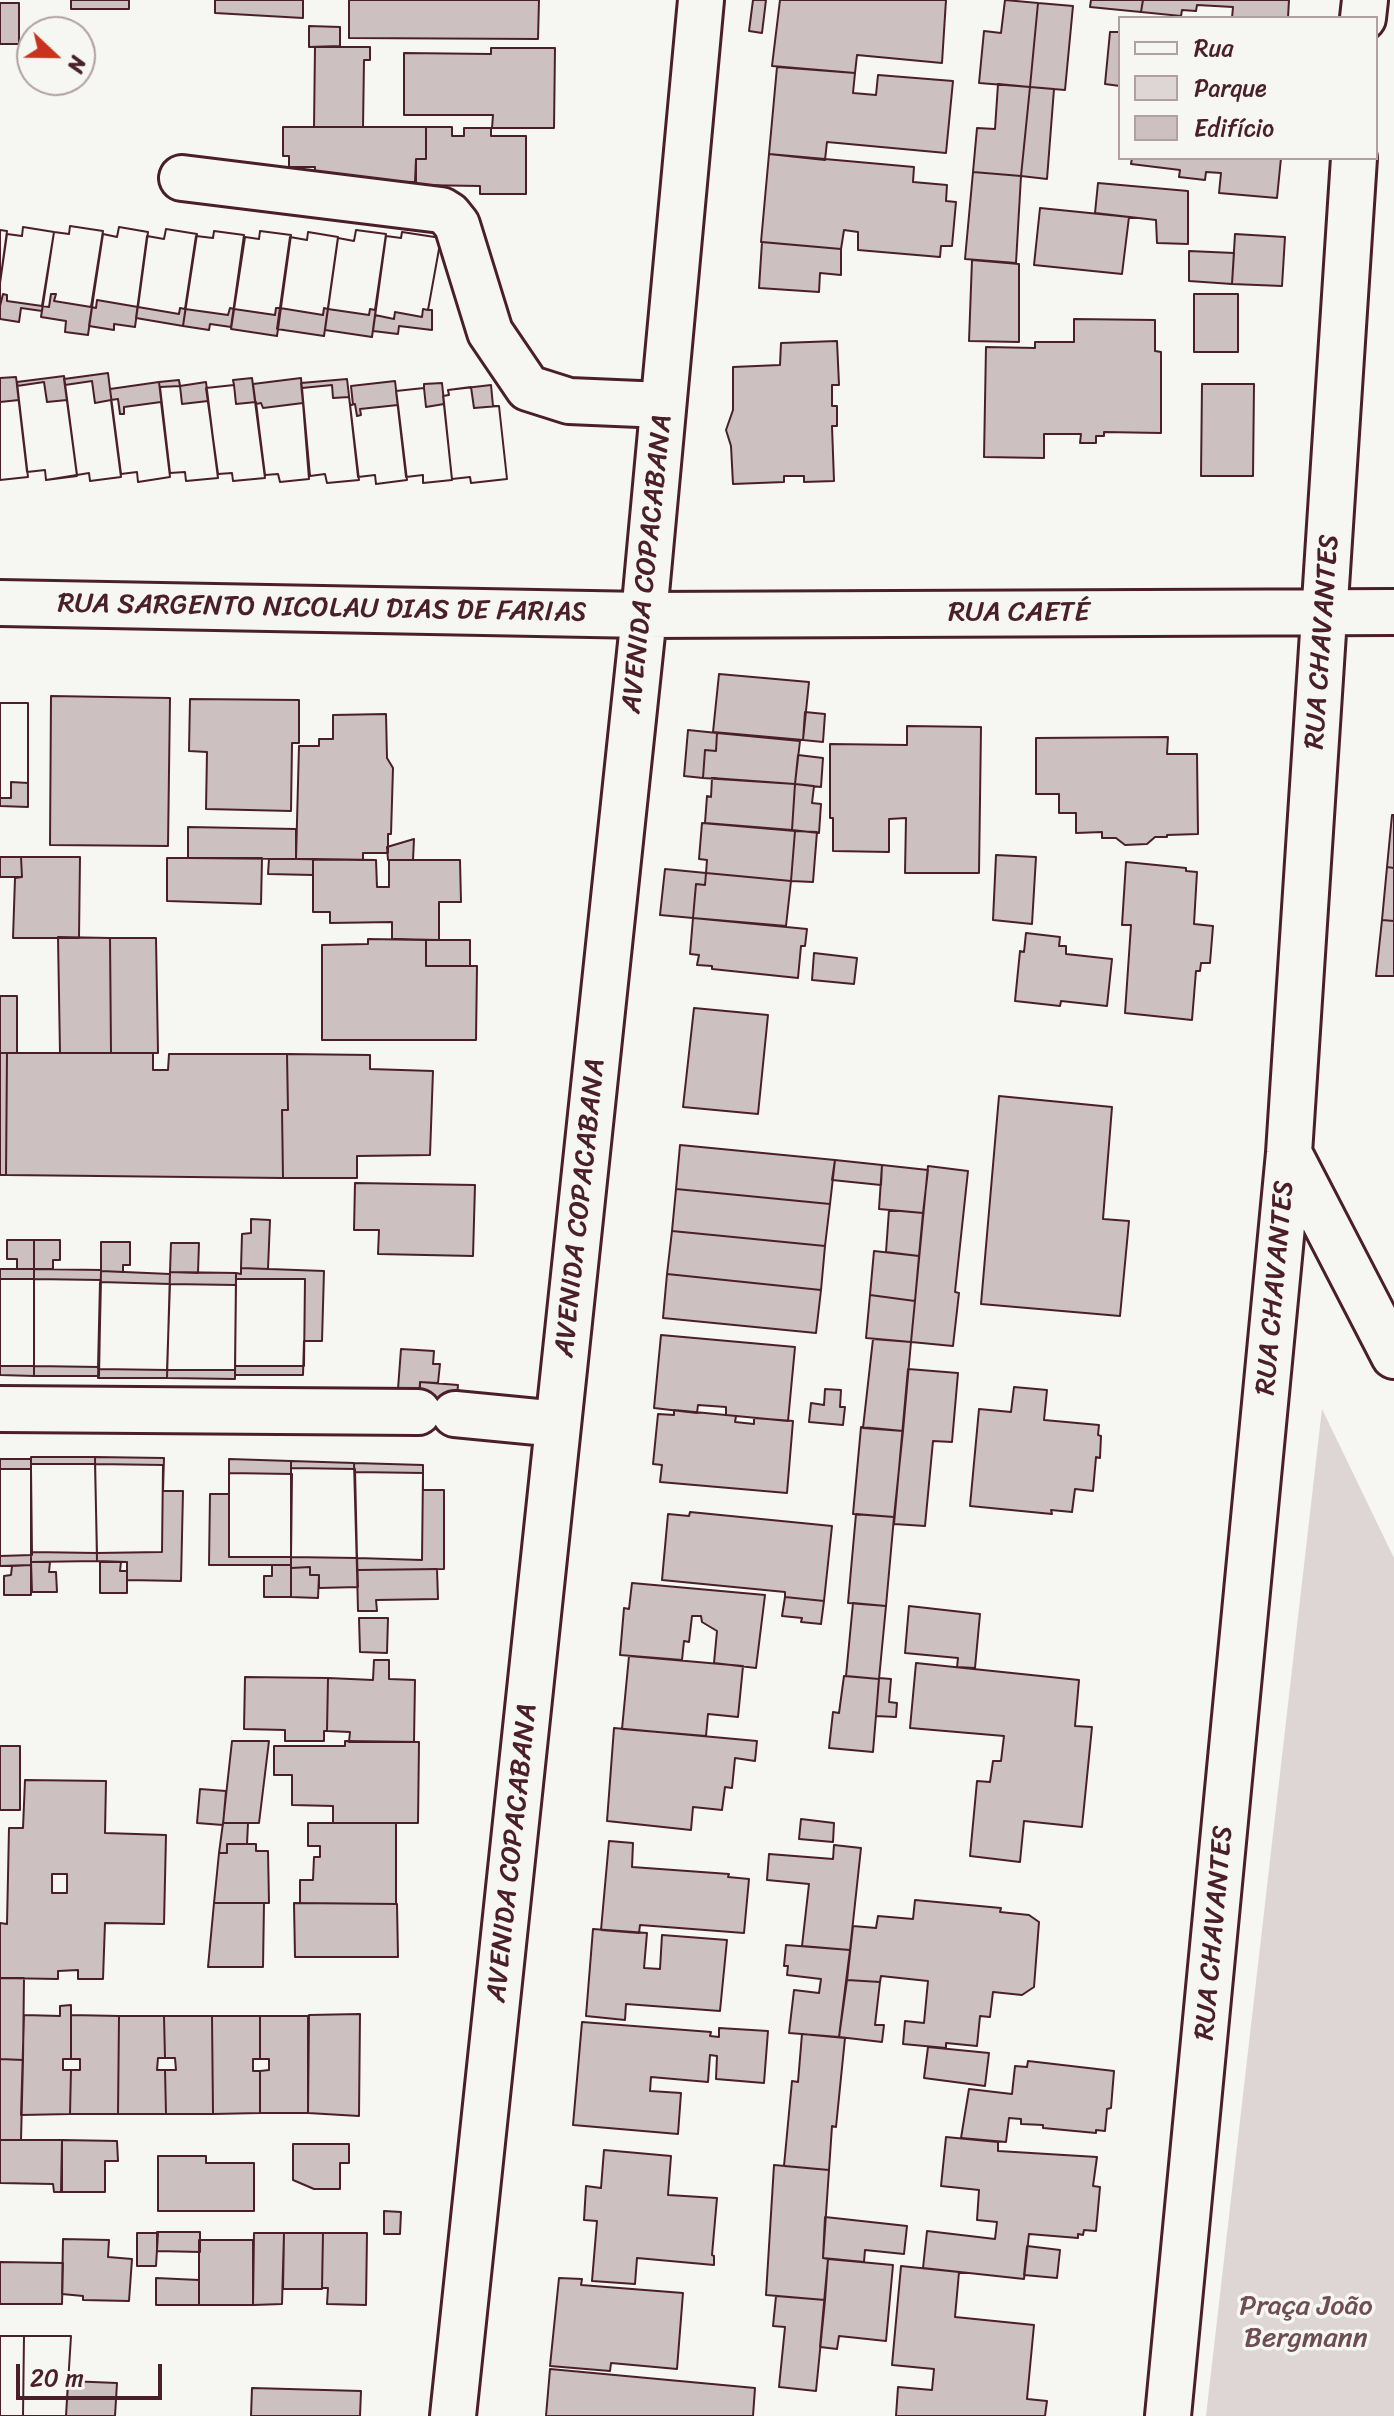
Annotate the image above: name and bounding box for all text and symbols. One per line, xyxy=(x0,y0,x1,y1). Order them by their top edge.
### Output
north arrow xyxy=(16,16,96,96)
legend xyxy=(1118,16,1378,160)
text: Rua xyxy=(1194,27,1233,69)
text: N xyxy=(56,50,98,79)
text: Parque xyxy=(1194,67,1267,109)
text: Edifício xyxy=(1194,107,1274,149)
street label: AVENIDA COPACABANA xyxy=(616,413,680,715)
street label: RUA CHAVANTES xyxy=(1299,534,1347,750)
street label: RUA SARGENTO NICOLAU DIAS DE FARIAS xyxy=(57,588,587,630)
street label: RUA CAETÉ xyxy=(948,596,1090,630)
street label: AVENIDA COPACABANA xyxy=(549,1057,613,1359)
street label: RUA CHAVANTES xyxy=(1250,1180,1302,1396)
street label: AVENIDA COPACABANA xyxy=(481,1702,545,2004)
street label: RUA CHAVANTES xyxy=(1189,1825,1241,2041)
park label: Praça João Bergmann xyxy=(1239,2290,1373,2356)
scale bar xyxy=(20,2348,166,2398)
text: 20 m xyxy=(30,2357,84,2399)

